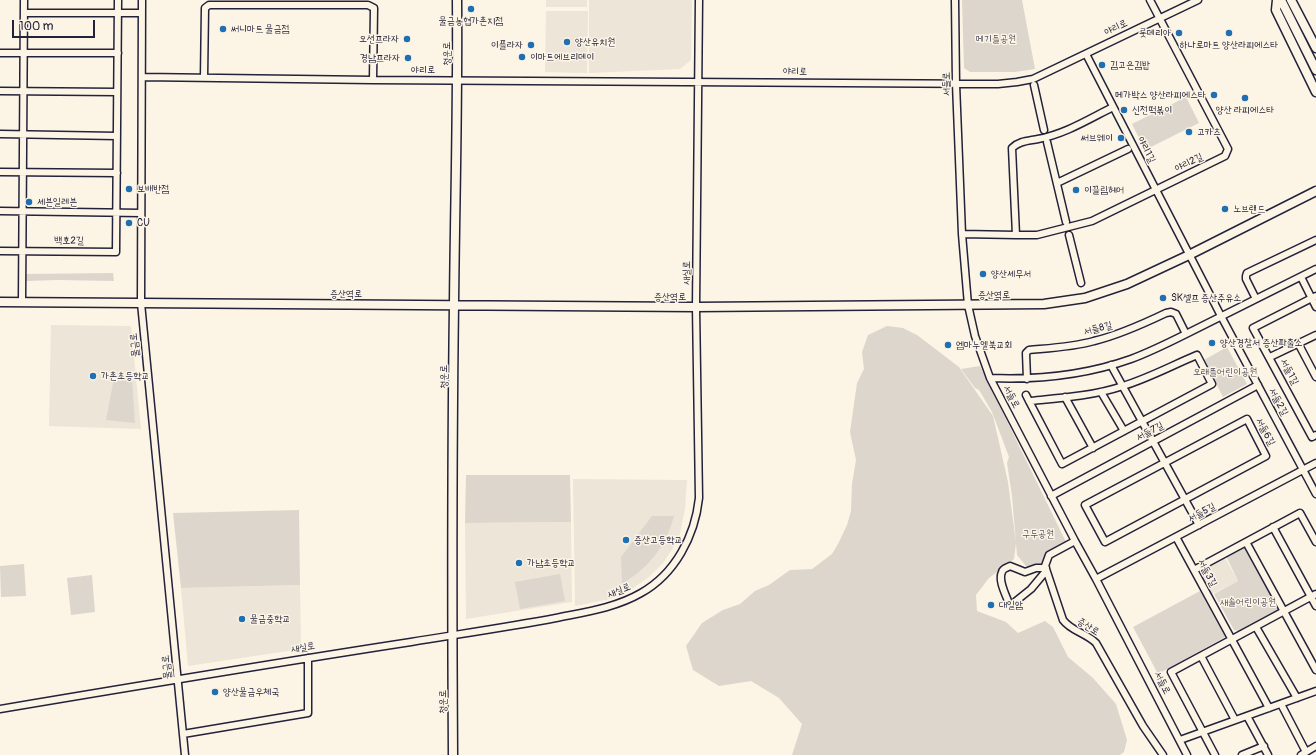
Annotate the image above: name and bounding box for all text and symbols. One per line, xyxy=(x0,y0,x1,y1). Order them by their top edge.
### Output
marker: 물금농협가촌지점 xyxy=(466,4,476,14)
scale bar xyxy=(14,12,97,38)
place label: 물금농협가촌지점 xyxy=(439,15,503,27)
street label: 야리로 xyxy=(1103,17,1129,39)
text: 100 m xyxy=(19,19,53,34)
place label: 써니마트 물금점 xyxy=(231,23,289,35)
marker: 써니마트 물금점 xyxy=(218,24,228,34)
place label: 롯데리아 xyxy=(1139,27,1171,39)
marker: 롯데리아 xyxy=(1174,28,1184,38)
marker: 하나로마트 양산라피에스타 xyxy=(1224,28,1234,38)
place label: 오션프라자 xyxy=(359,33,399,45)
park label: 메기들공원 xyxy=(976,33,1016,45)
marker: 오션프라자 xyxy=(402,34,412,44)
place label: 양산유치원 xyxy=(575,36,615,48)
marker: 양산유치원 xyxy=(562,37,572,47)
place label: 이플라자 xyxy=(491,39,523,51)
place label: 하나로마트 양산라피에스타 xyxy=(1180,39,1278,51)
marker: 이플라자 xyxy=(526,40,536,50)
street label: 청운로 xyxy=(441,42,453,66)
place label: 이마트에브리데이 xyxy=(530,51,594,63)
place label: 경남프라자 xyxy=(360,52,400,64)
marker: 이마트에브리데이 xyxy=(517,52,527,62)
marker: 경남프라자 xyxy=(403,53,413,63)
place label: 김고은김밥 xyxy=(1110,59,1150,71)
marker: 김고은김밥 xyxy=(1097,60,1107,70)
street label: 야리로 xyxy=(411,64,435,76)
street label: 야리로 xyxy=(783,66,807,78)
street label: 서들로 xyxy=(941,72,953,96)
place label: 메가박스 양산라피에스타 xyxy=(1115,89,1206,101)
marker: 메가박스 양산라피에스타 xyxy=(1209,90,1219,100)
marker: 양산 라피에스타 xyxy=(1240,93,1250,103)
place label: 신전떡볶이 xyxy=(1132,104,1172,116)
place label: 양산 라피에스타 xyxy=(1216,104,1274,116)
marker: 신전떡볶이 xyxy=(1119,105,1129,115)
place label: 고카츠 xyxy=(1197,126,1221,138)
marker: 고카츠 xyxy=(1184,127,1194,137)
place label: 써브웨이 xyxy=(1081,132,1113,144)
marker: 써브웨이 xyxy=(1116,133,1126,143)
street label: 야리1길 xyxy=(1134,135,1158,165)
street label: 야리2길 xyxy=(1173,151,1205,175)
place label: 보배반점 xyxy=(137,183,169,195)
marker: 보배반점 xyxy=(124,184,134,194)
place label: 이끌림헤어 xyxy=(1084,184,1124,196)
marker: 이끌림헤어 xyxy=(1071,185,1081,195)
place label: 세븐일레븐 xyxy=(37,196,77,208)
marker: 세븐일레븐 xyxy=(24,197,34,207)
place label: 노브랜드 xyxy=(1233,203,1265,215)
marker: 노브랜드 xyxy=(1220,204,1230,214)
place label: CU xyxy=(137,217,150,229)
marker: CU xyxy=(124,218,134,228)
street label: 백호2길 xyxy=(54,235,84,247)
street label: 새실로 xyxy=(681,261,693,285)
place label: 양산세무서 xyxy=(991,268,1031,280)
marker: 양산세무서 xyxy=(978,269,988,279)
street label: 증산역로 xyxy=(330,288,362,300)
street label: 증산역로 xyxy=(978,289,1010,301)
street label: 증산역로 xyxy=(654,291,686,303)
place label: SK셀프 증산주유소 xyxy=(1171,292,1241,304)
marker: SK셀프 증산주유소 xyxy=(1158,293,1168,303)
street label: 서들8길 xyxy=(1082,319,1114,339)
street label: 물금로 xyxy=(128,332,142,358)
place label: 양산경찰서 증산파출소 xyxy=(1220,337,1303,349)
marker: 양산경찰서 증산파출소 xyxy=(1207,338,1217,348)
place label: 엠마누엘북교회 xyxy=(956,339,1012,351)
marker: 엠마누엘북교회 xyxy=(943,340,953,350)
street label: 서들1길 xyxy=(1277,357,1301,387)
street label: 청운로 xyxy=(438,365,450,389)
park label: 오래뜰어린이공원 xyxy=(1193,366,1257,378)
place label: 가촌초등학교 xyxy=(101,370,149,382)
marker: 가촌초등학교 xyxy=(88,371,98,381)
street label: 서들로 xyxy=(1000,384,1022,410)
street label: 서들2길 xyxy=(1266,386,1290,418)
street label: 서들6길 xyxy=(1253,416,1277,448)
street label: 서들7길 xyxy=(1134,420,1166,444)
street label: 서들5길 xyxy=(1186,501,1218,525)
park label: 구두공원 xyxy=(1022,528,1054,540)
place label: 증산고등학교 xyxy=(634,534,682,546)
marker: 증산고등학교 xyxy=(621,535,631,545)
place label: 가남초등학교 xyxy=(527,557,575,569)
street label: 서들3길 xyxy=(1195,557,1219,589)
marker: 가남초등학교 xyxy=(514,558,524,568)
street label: 새실로 xyxy=(606,581,632,601)
park label: 새솔어린이공원 xyxy=(1220,596,1276,608)
place label: 대일암 xyxy=(999,599,1023,611)
marker: 대일암 xyxy=(986,600,996,610)
place label: 물금중학교 xyxy=(250,613,290,625)
marker: 물금중학교 xyxy=(237,614,247,624)
street label: 증산로 xyxy=(1075,616,1101,638)
street label: 새실로 xyxy=(290,640,316,656)
street label: 물금로 xyxy=(160,654,174,680)
street label: 서들로 xyxy=(1151,670,1173,696)
place label: 양산물금우체국 xyxy=(223,686,279,698)
marker: 양산물금우체국 xyxy=(210,687,220,697)
street label: 청운로 xyxy=(437,690,449,714)

